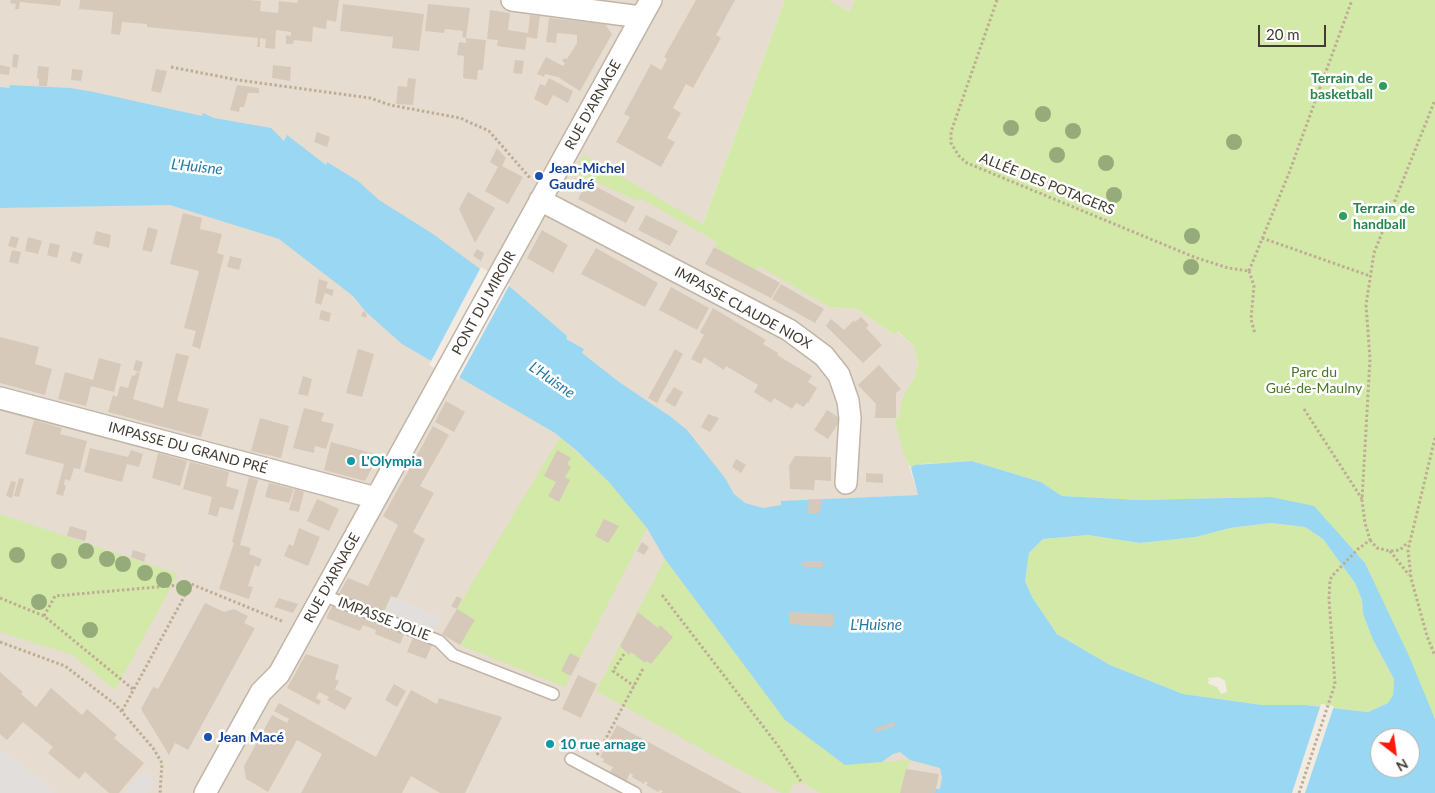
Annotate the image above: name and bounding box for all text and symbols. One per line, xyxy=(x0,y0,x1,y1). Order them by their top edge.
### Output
scale bar xyxy=(1260,15,1328,47)
text: 20 m xyxy=(1266,25,1300,43)
street label: RUE D'ARNAGE xyxy=(561,57,625,153)
place label: Terrain de basketball xyxy=(1310,70,1373,102)
marker: Terrain de basketball xyxy=(1377,80,1389,92)
street label: ALLÉE DES POTAGERS xyxy=(977,149,1117,219)
water label: L'Huisne xyxy=(170,155,224,179)
place label: Jean-Michel Gaudré xyxy=(549,160,625,192)
marker: Jean-Michel Gaudré xyxy=(533,170,545,182)
place label: Terrain de handball xyxy=(1353,200,1415,232)
marker: Terrain de handball xyxy=(1337,210,1349,222)
street label: PONT DU MIROIR xyxy=(448,248,520,358)
street label: IMPASSE CLAUDE NIOX xyxy=(672,263,814,353)
water label: L'Huisne xyxy=(526,358,578,402)
park label: Parc du Gué-de-Maulny xyxy=(1266,364,1362,397)
street label: IMPASSE DU GRAND PRÉ xyxy=(107,419,269,477)
place label: L'Olympia xyxy=(361,453,422,469)
marker: L'Olympia xyxy=(345,455,357,467)
street label: RUE D'ARNAGE xyxy=(300,530,364,626)
street label: IMPASSE JOLIE xyxy=(336,594,432,644)
water label: L'Huisne xyxy=(850,616,902,634)
north arrow xyxy=(1370,728,1420,778)
place label: Jean Macé xyxy=(218,729,284,745)
marker: Jean Macé xyxy=(202,731,214,743)
place label: 10 rue arnage xyxy=(560,736,646,752)
marker: 10 rue arnage xyxy=(544,738,556,750)
text: N xyxy=(1393,755,1411,776)

